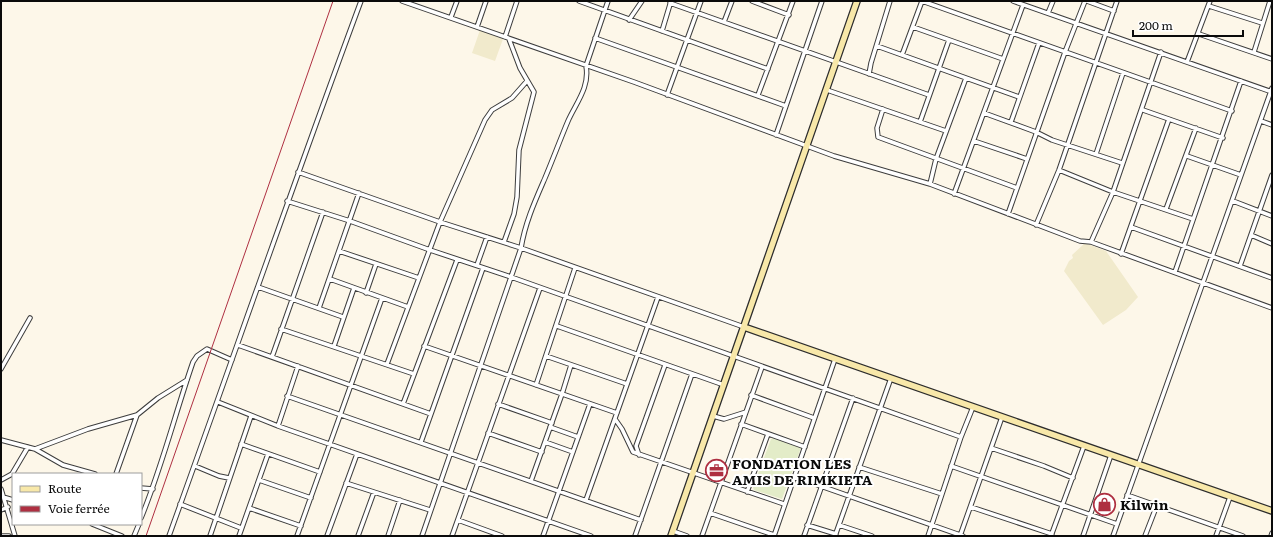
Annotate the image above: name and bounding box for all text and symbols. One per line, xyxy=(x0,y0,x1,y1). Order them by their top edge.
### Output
scale bar xyxy=(1133,12,1243,38)
text: 200 m xyxy=(1139,16,1173,34)
place label: FONDATION LES AMIS DE RIMKIETA xyxy=(732,453,873,489)
office icon: FONDATION LES AMIS DE RIMKIETA xyxy=(704,458,730,484)
legend xyxy=(12,473,142,525)
text: Route xyxy=(48,479,82,497)
shop icon: Kilwin xyxy=(1091,491,1117,517)
place label: Kilwin xyxy=(1120,494,1169,514)
text: Voie ferrée xyxy=(48,499,110,517)

